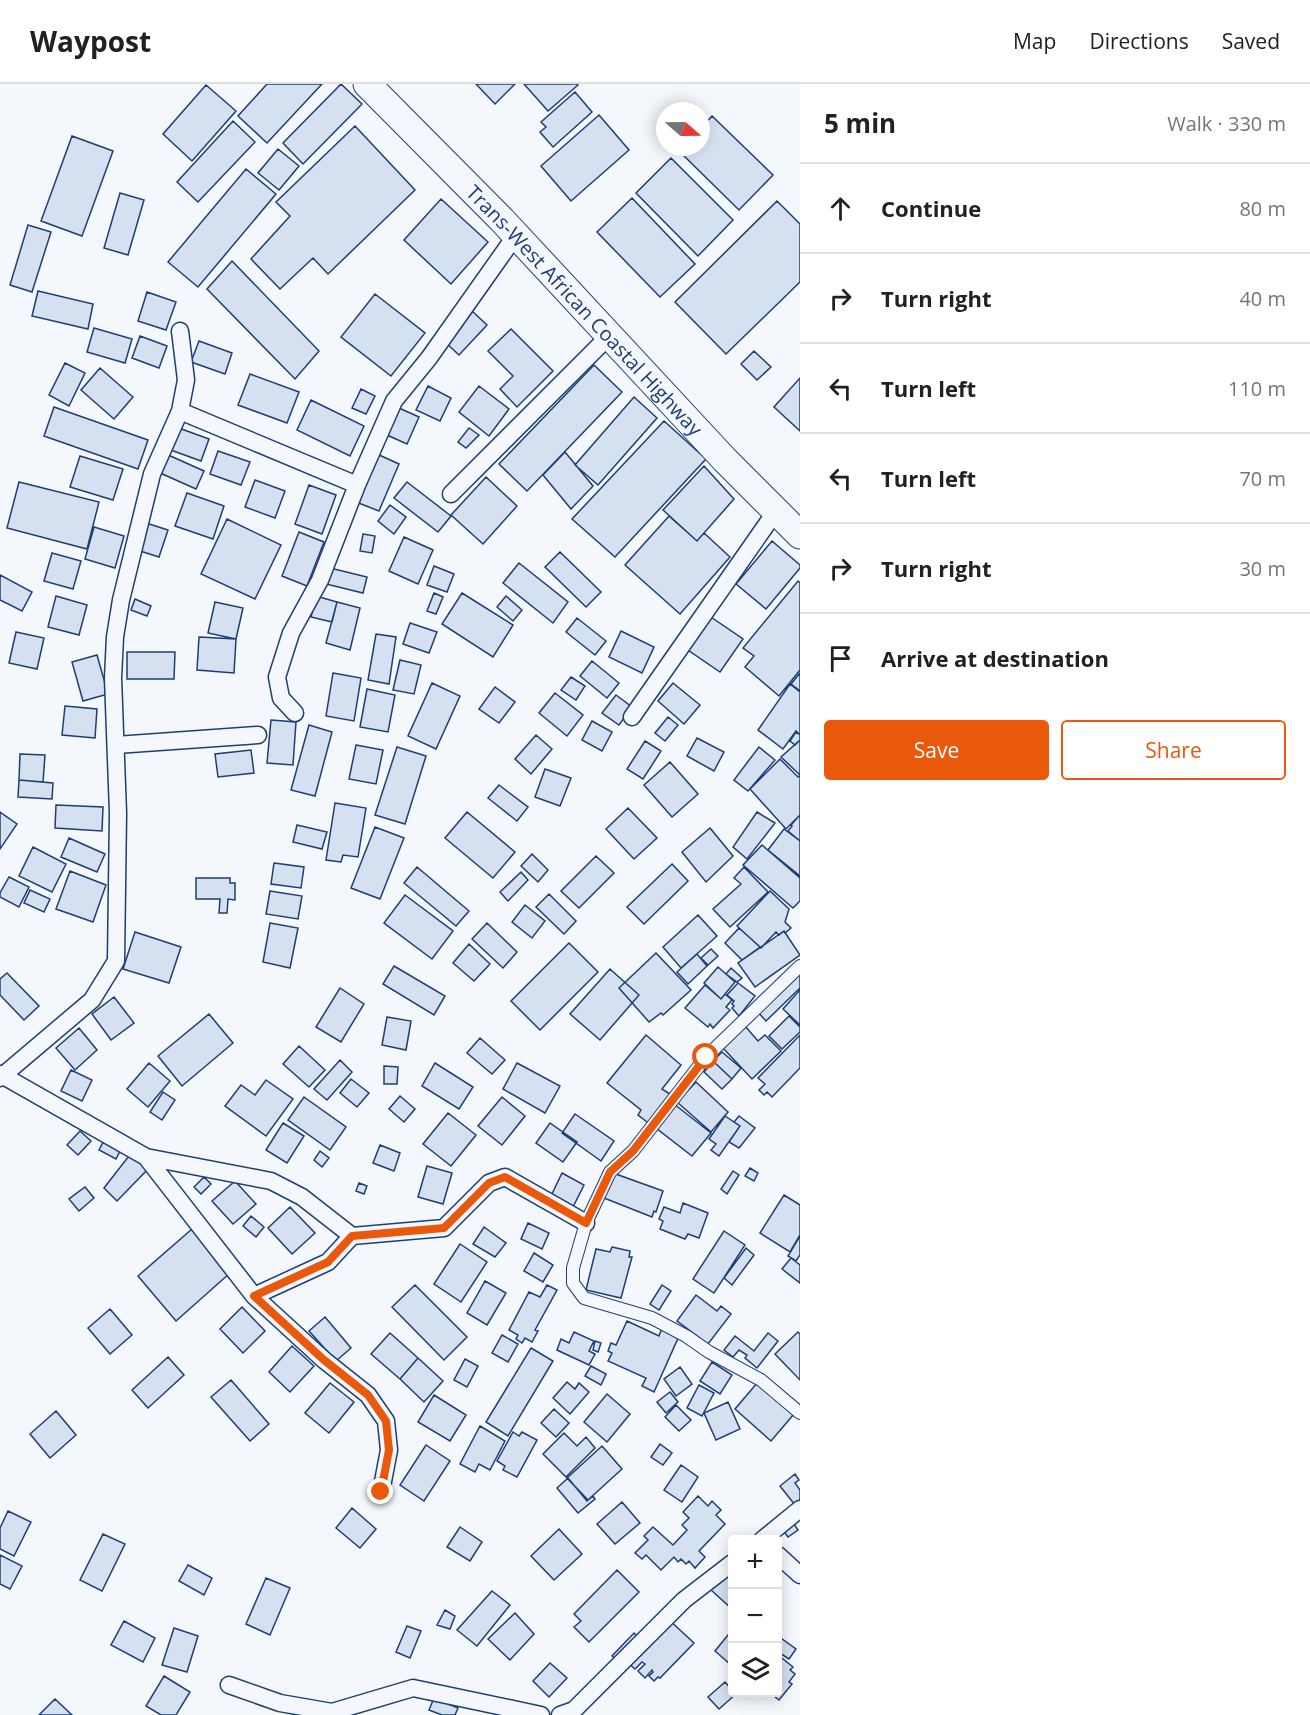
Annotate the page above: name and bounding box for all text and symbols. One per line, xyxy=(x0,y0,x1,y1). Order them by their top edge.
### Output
text: Waypost xyxy=(30,22,151,60)
text: Map xyxy=(1013,27,1056,55)
text: Directions xyxy=(1089,27,1189,55)
text: Saved xyxy=(1222,27,1280,55)
north arrow xyxy=(656,102,710,156)
text: 5 min xyxy=(824,105,896,141)
text: Walk · 330 m xyxy=(1167,110,1286,137)
street label: Trans-West African Coastal Highway xyxy=(461,179,710,442)
icon: ahead xyxy=(824,192,857,225)
text: Continue xyxy=(881,193,981,223)
text: 80 m xyxy=(1239,195,1286,222)
icon: right xyxy=(824,282,857,315)
text: Turn right xyxy=(881,283,992,313)
text: 40 m xyxy=(1239,285,1286,312)
icon: left xyxy=(824,372,857,405)
text: Turn left xyxy=(881,373,976,403)
text: 110 m xyxy=(1228,375,1286,402)
icon: left xyxy=(824,462,857,495)
text: Turn left xyxy=(881,463,976,493)
text: 70 m xyxy=(1239,465,1286,492)
icon: right xyxy=(824,552,857,585)
text: Turn right xyxy=(881,553,992,583)
text: 30 m xyxy=(1239,555,1286,582)
icon: arrive xyxy=(824,642,857,675)
text: Arrive at destination xyxy=(881,643,1109,673)
button: Save xyxy=(824,720,1049,780)
button: Share xyxy=(1061,720,1286,780)
route start xyxy=(692,1043,718,1069)
route end xyxy=(367,1478,393,1504)
map controls xyxy=(728,1535,782,1697)
button: + xyxy=(728,1535,782,1589)
button: − xyxy=(728,1589,782,1643)
button: layers xyxy=(728,1643,782,1697)

